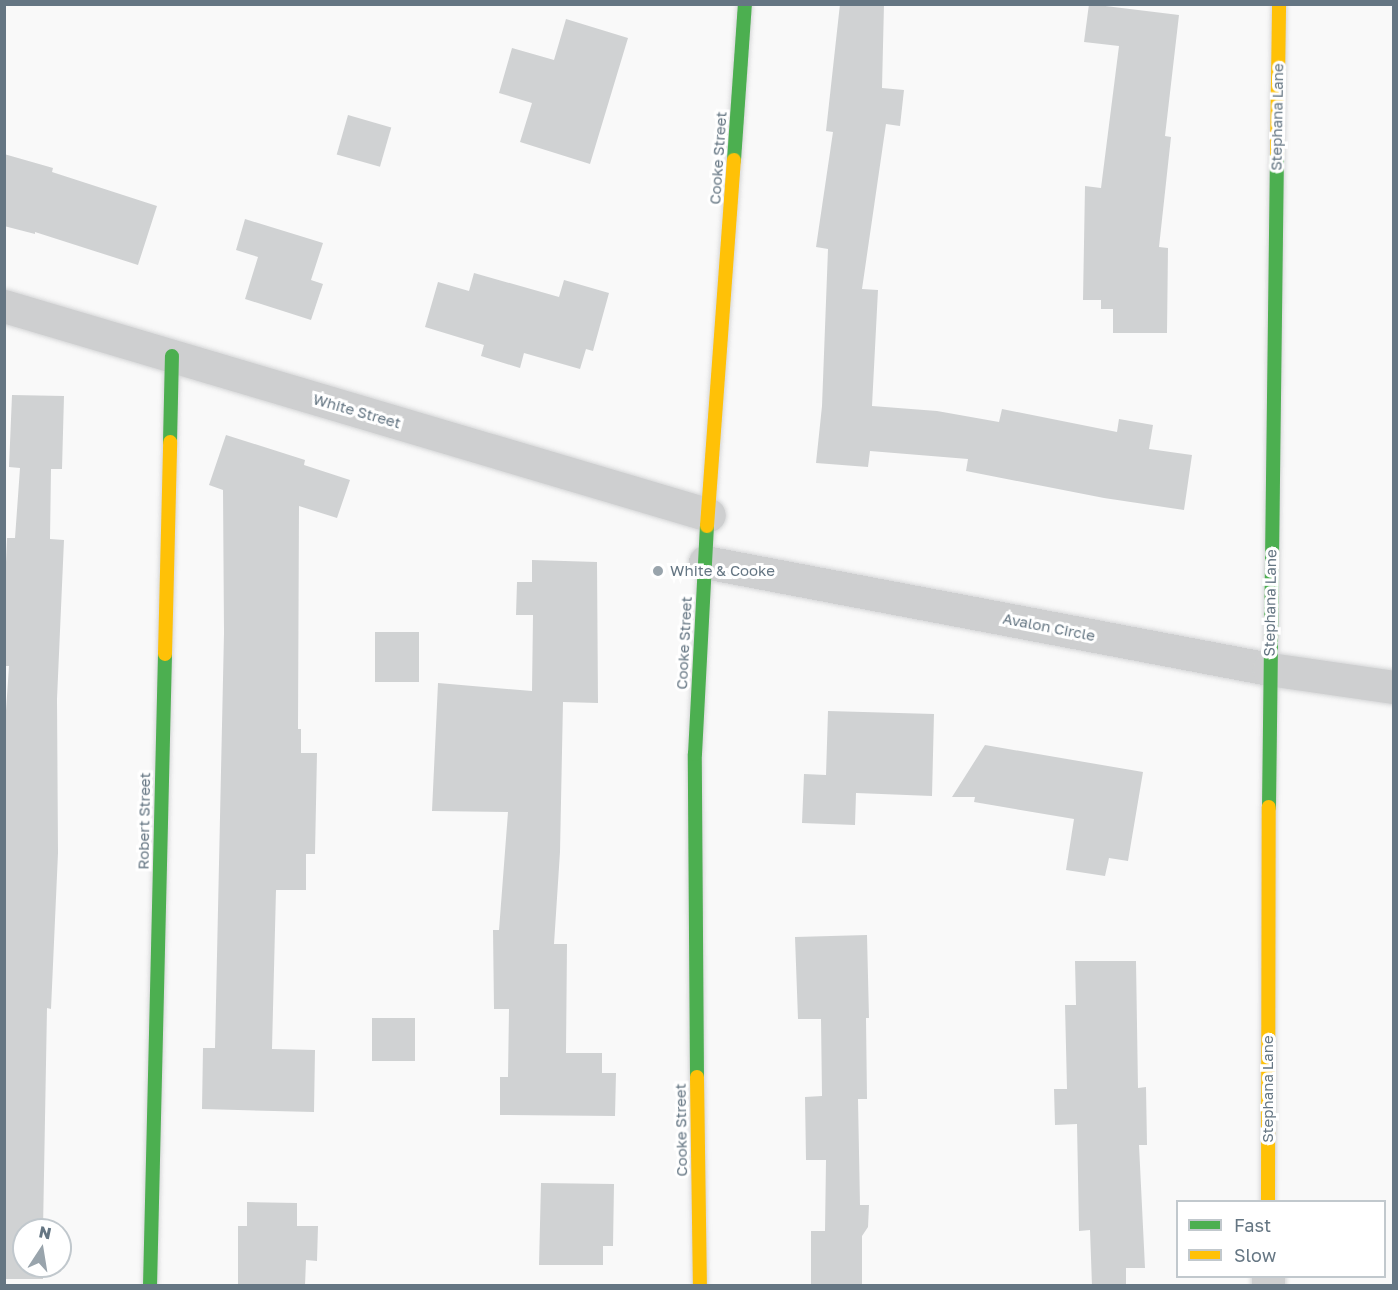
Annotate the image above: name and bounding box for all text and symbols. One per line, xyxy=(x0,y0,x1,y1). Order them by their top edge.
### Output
street label: Stephana Lane xyxy=(1267,63,1287,171)
street label: Cooke Street xyxy=(706,111,730,205)
street label: White Street xyxy=(311,390,403,432)
street label: Stephana Lane xyxy=(1260,549,1280,657)
place label: White & Cooke xyxy=(670,562,775,580)
marker: White & Cooke xyxy=(651,564,665,578)
street label: Cooke Street xyxy=(673,596,695,690)
street label: Avalon Circle xyxy=(1001,609,1097,645)
street label: Robert Street xyxy=(134,772,154,870)
street label: Stephana Lane xyxy=(1259,1035,1277,1143)
street label: Cooke Street xyxy=(671,1083,691,1177)
legend xyxy=(1176,1200,1386,1278)
text: Fast xyxy=(1234,1214,1271,1236)
north arrow xyxy=(12,1218,72,1278)
text: N xyxy=(37,1221,53,1243)
text: Slow xyxy=(1234,1244,1276,1266)

